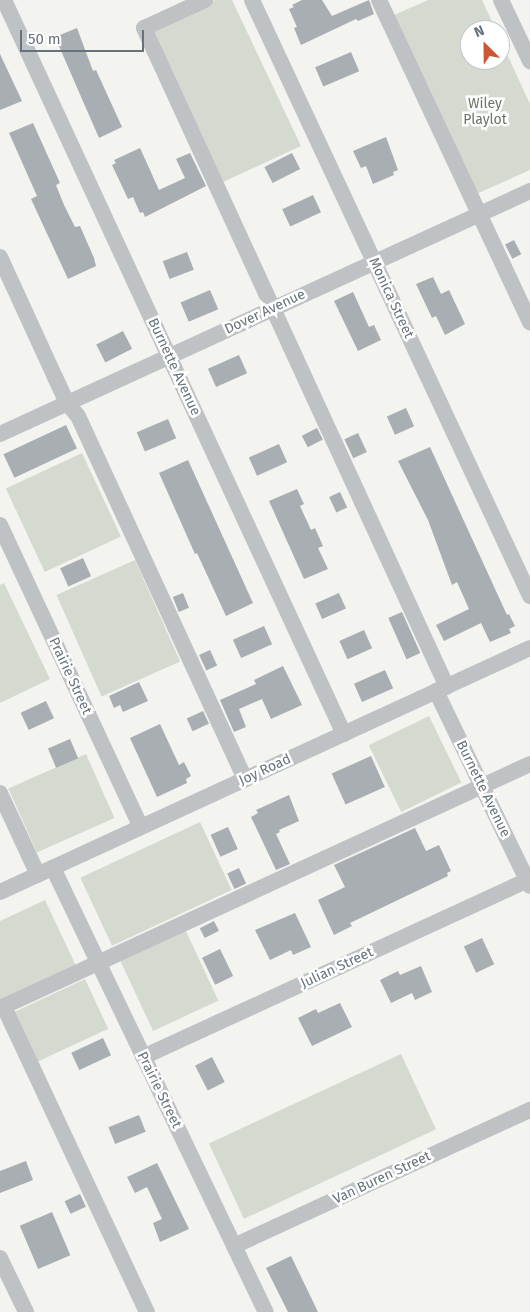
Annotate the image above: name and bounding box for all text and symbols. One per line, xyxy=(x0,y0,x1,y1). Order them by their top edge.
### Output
scale bar xyxy=(22,20,146,52)
north arrow xyxy=(460,20,510,70)
text: N xyxy=(472,22,487,41)
text: 50 m xyxy=(28,30,61,48)
park label: Wiley Playlot xyxy=(463,96,507,128)
street label: Monica Street xyxy=(365,255,417,341)
street label: Dover Avenue xyxy=(222,286,308,338)
street label: Burnette Avenue xyxy=(144,316,204,418)
street label: Prairie Street xyxy=(45,635,95,717)
street label: Burnette Avenue xyxy=(452,738,514,840)
street label: Joy Road xyxy=(236,751,294,789)
street label: Julian Street xyxy=(298,944,376,992)
street label: Prairie Street xyxy=(133,1049,185,1131)
street label: Van Buren Street xyxy=(330,1148,434,1208)

